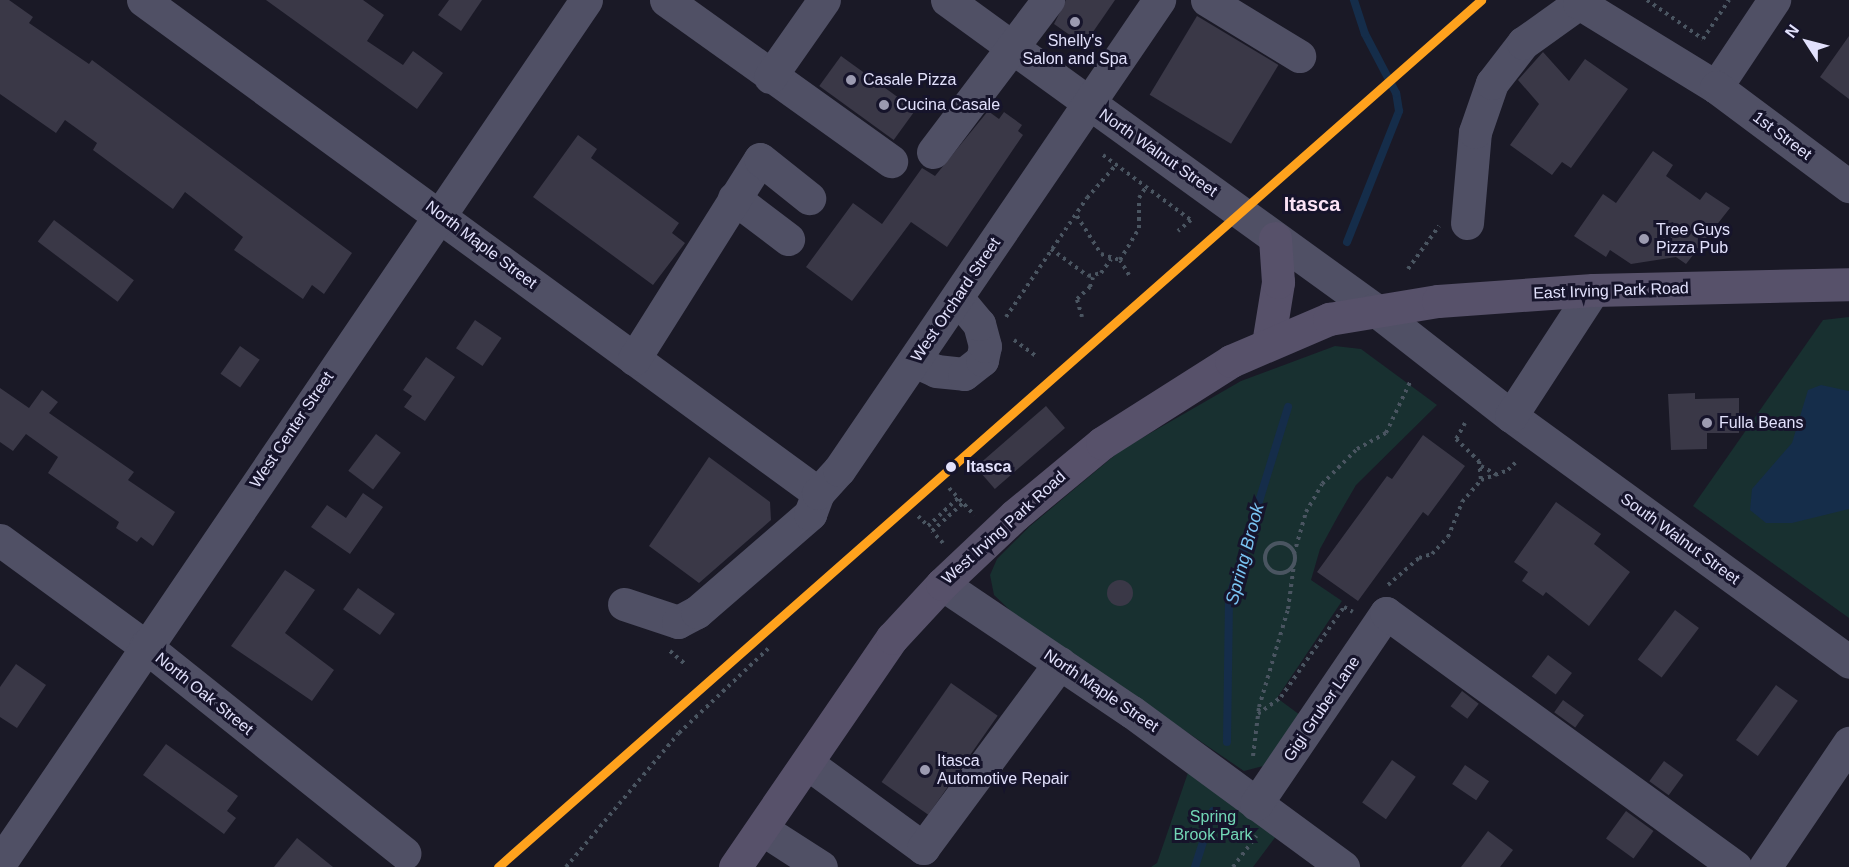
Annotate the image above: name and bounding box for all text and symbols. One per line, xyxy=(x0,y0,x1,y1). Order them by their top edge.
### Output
north arrow xyxy=(1777,12,1837,72)
marker: Shelly's Salon and Spa xyxy=(1068,15,1082,29)
text: N xyxy=(1782,21,1802,41)
place label: Shelly's Salon and Spa xyxy=(1023,31,1127,69)
place label: Casale Pizza xyxy=(863,70,956,90)
marker: Casale Pizza xyxy=(844,73,858,87)
place label: Cucina Casale xyxy=(896,95,1000,115)
marker: Cucina Casale xyxy=(877,98,891,112)
street label: North Walnut Street xyxy=(1095,105,1221,201)
street label: 1st Street xyxy=(1749,108,1815,164)
district label: Itasca xyxy=(1284,192,1340,216)
street label: North Maple Street xyxy=(422,197,540,293)
place label: Tree Guys Pizza Pub xyxy=(1656,220,1730,258)
marker: Tree Guys Pizza Pub xyxy=(1637,232,1651,246)
street label: West Orchard Street xyxy=(907,234,1005,366)
street label: East Irving Park Road xyxy=(1533,279,1689,303)
street label: West Center Street xyxy=(246,368,338,492)
place label: Fulla Beans xyxy=(1719,413,1803,433)
marker: Fulla Beans xyxy=(1700,416,1714,430)
marker: Itasca xyxy=(941,457,961,477)
place label: Itasca xyxy=(966,457,1011,477)
street label: West Irving Park Road xyxy=(938,467,1070,589)
street label: South Walnut Street xyxy=(1617,489,1743,589)
water label: Spring Brook xyxy=(1221,501,1269,607)
street label: North Maple Street xyxy=(1040,645,1162,737)
street label: North Oak Street xyxy=(151,649,257,739)
street label: Gigi Gruber Lane xyxy=(1280,653,1364,765)
place label: Itasca Automotive Repair xyxy=(937,751,1069,789)
marker: Itasca Automotive Repair xyxy=(918,763,932,777)
park label: Spring Brook Park xyxy=(1173,807,1253,845)

